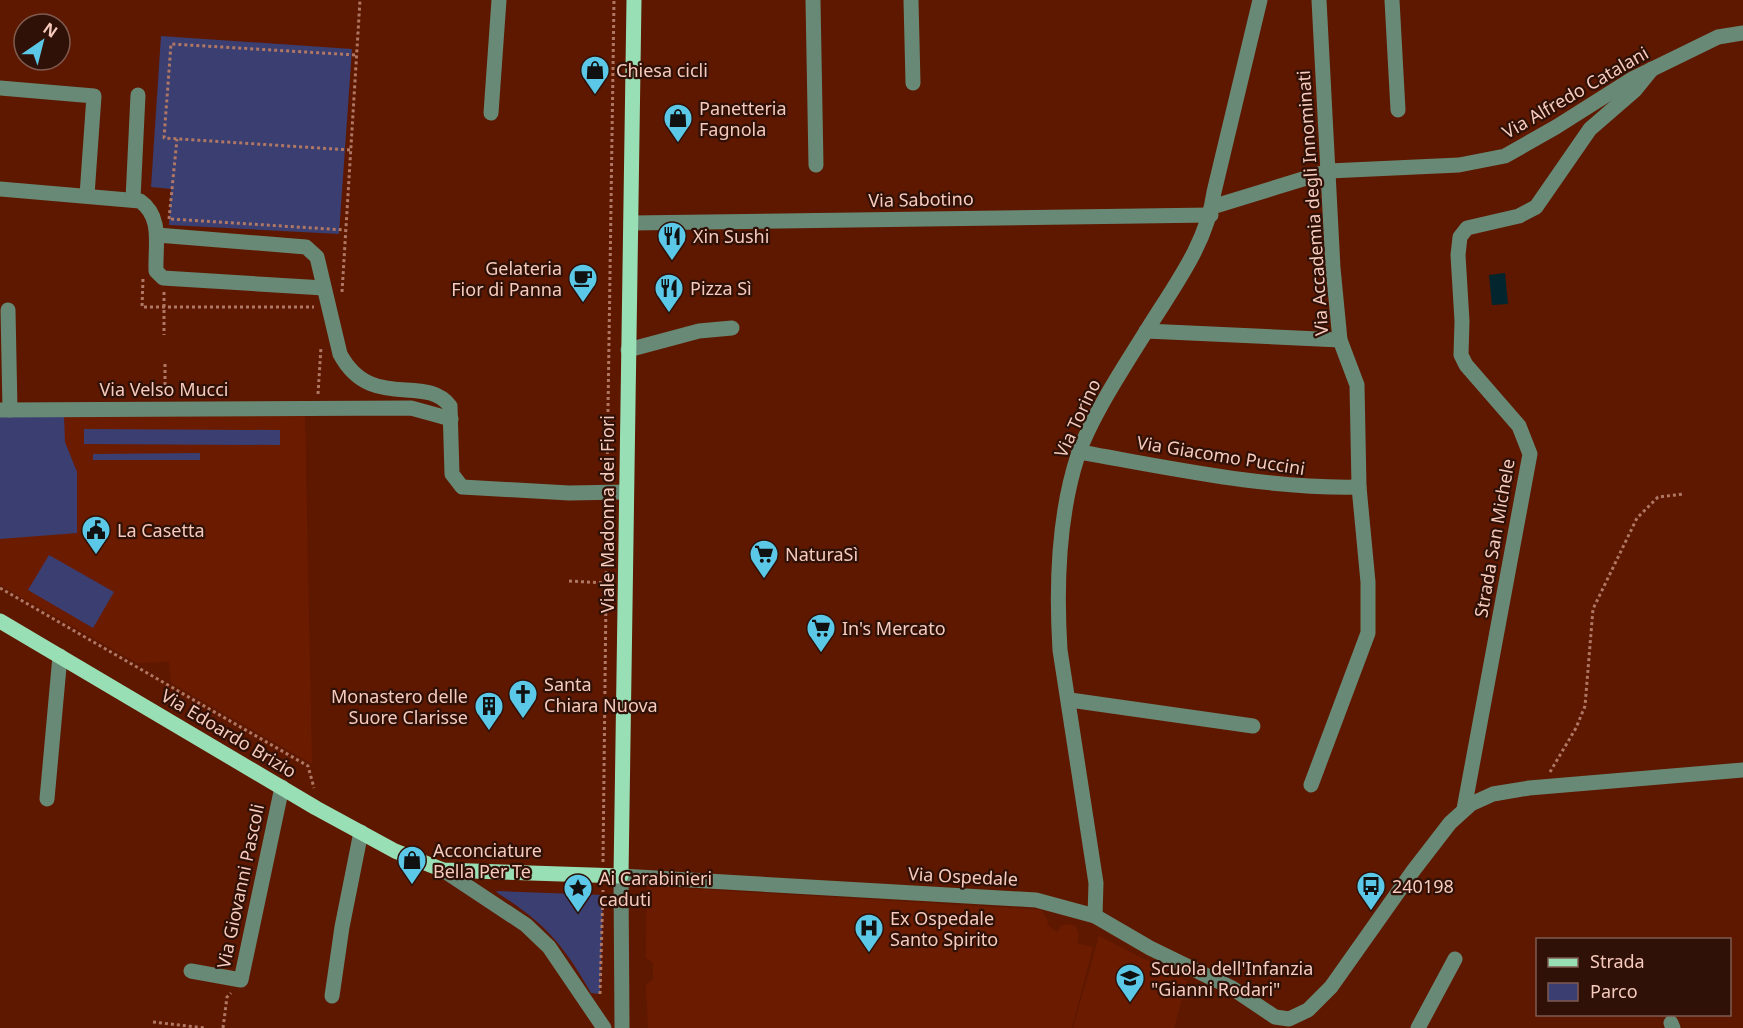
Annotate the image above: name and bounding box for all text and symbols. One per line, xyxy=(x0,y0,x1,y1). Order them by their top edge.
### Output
north arrow xyxy=(12,12,72,72)
text: N xyxy=(39,17,62,42)
street label: Via Alfredo Catalani xyxy=(1498,40,1652,144)
shop icon: Chiesa cicli xyxy=(579,54,611,96)
place label: Chiesa cicli xyxy=(616,58,708,82)
street label: Via Accademia degli Innominati xyxy=(1291,70,1333,336)
place label: Panetteria Fagnola xyxy=(699,96,787,141)
shop icon: Panetteria Fagnola xyxy=(662,102,694,144)
street label: Via Sabotino xyxy=(868,186,974,212)
restaurant icon: Xin Sushi xyxy=(656,220,688,262)
place label: Xin Sushi xyxy=(693,224,769,248)
place label: Gelateria Fior di Panna xyxy=(451,256,562,301)
cafe icon: Gelateria Fior di Panna xyxy=(567,262,599,304)
restaurant icon: Pizza Sì xyxy=(653,272,685,314)
place label: Pizza Sì xyxy=(690,276,752,300)
street label: Via Torino xyxy=(1048,375,1106,461)
street label: Via Velso Mucci xyxy=(99,377,229,401)
street label: Viale Madonna dei Fiori xyxy=(595,415,619,613)
street label: Via Giacomo Puccini xyxy=(1135,430,1307,480)
street label: Strada San Michele xyxy=(1468,457,1520,619)
public building icon: La Casetta xyxy=(80,514,112,556)
place label: La Casetta xyxy=(117,518,205,542)
supermarket icon: NaturaSì xyxy=(748,538,780,580)
place label: NaturaSì xyxy=(785,542,858,566)
supermarket icon: In's Mercato xyxy=(805,612,837,654)
place label: In's Mercato xyxy=(842,616,946,640)
place label: Santa Chiara Nuova xyxy=(544,672,658,717)
church icon: Santa Chiara Nuova xyxy=(507,678,539,720)
street label: Via Edoardo Brizio xyxy=(157,683,301,783)
place label: Monastero delle Suore Clarisse xyxy=(331,684,468,729)
building icon: Monastero delle Suore Clarisse xyxy=(473,690,505,732)
street label: Via Giovanni Pascoli xyxy=(211,801,269,971)
place label: Acconciature Bella Per Te xyxy=(433,838,542,883)
shop icon: Acconciature Bella Per Te xyxy=(396,844,428,886)
street label: Via Ospedale xyxy=(907,861,1019,891)
place label: Ai Carabinieri caduti xyxy=(599,866,712,911)
bus stop icon: 240198 xyxy=(1355,870,1387,912)
place icon: Ai Carabinieri caduti xyxy=(562,872,594,914)
place label: 240198 xyxy=(1392,874,1454,898)
place label: Ex Ospedale Santo Spirito xyxy=(890,906,998,951)
hospital icon: Ex Ospedale Santo Spirito xyxy=(853,912,885,954)
legend xyxy=(1536,938,1731,1016)
text: Strada xyxy=(1590,949,1645,973)
place label: Scuola dell'Infanzia "Gianni Rodari" xyxy=(1151,956,1313,1001)
school or university icon: Scuola dell'Infanzia "Gianni Rodari" xyxy=(1114,962,1146,1004)
text: Parco xyxy=(1590,979,1638,1003)

